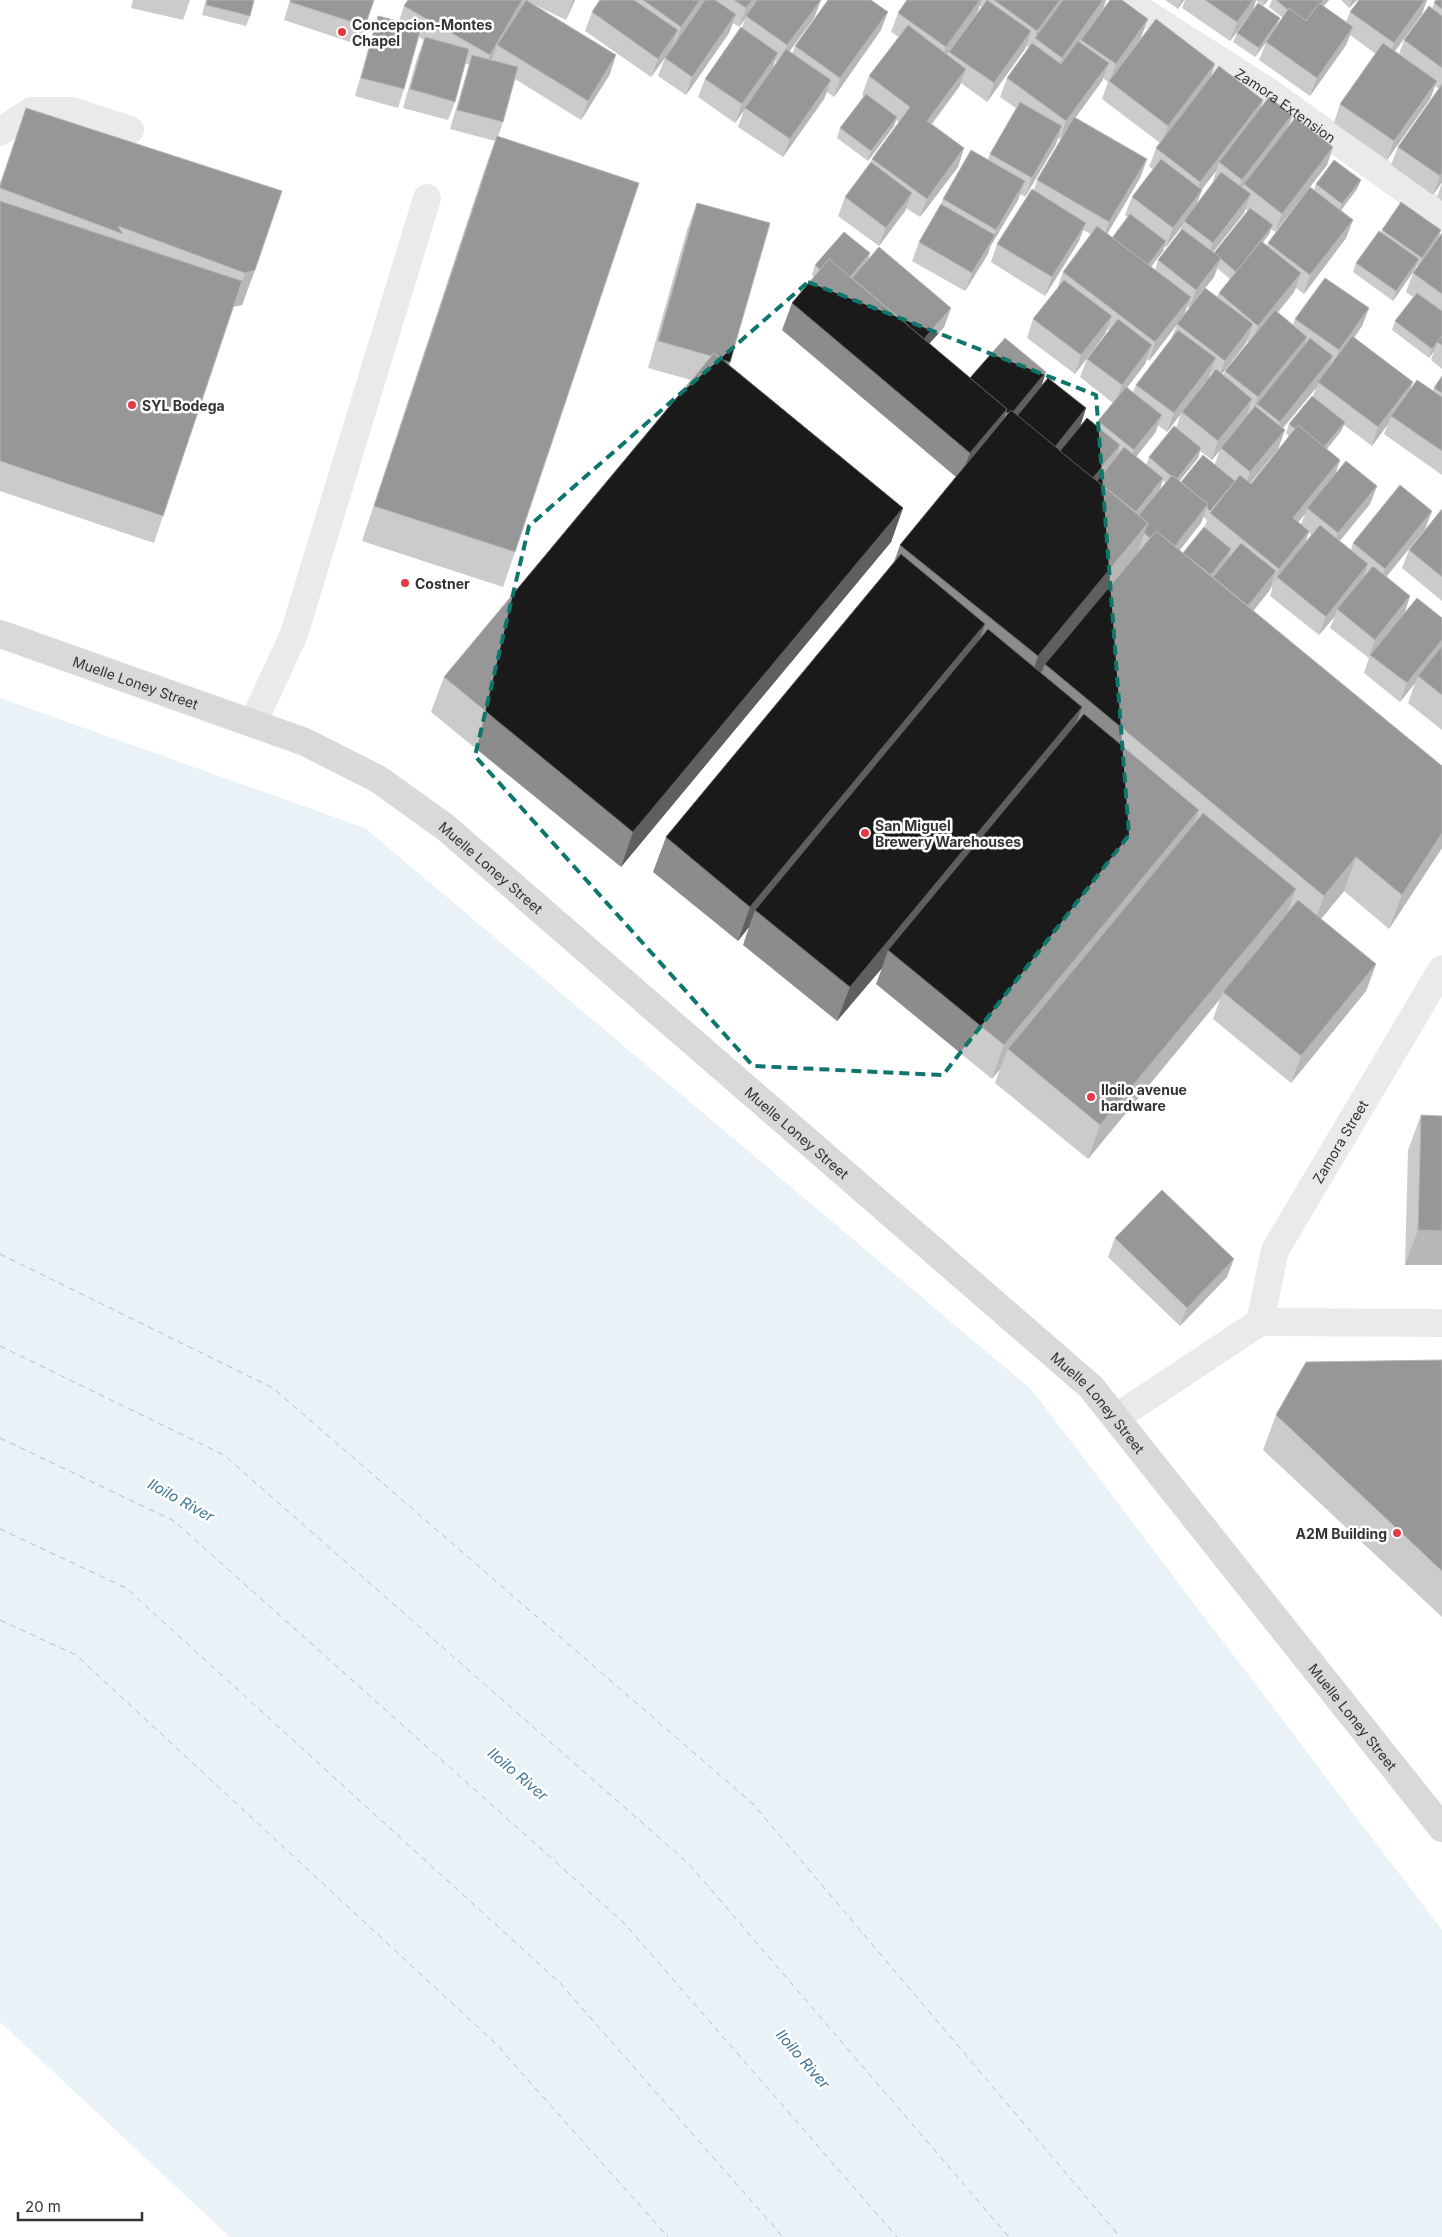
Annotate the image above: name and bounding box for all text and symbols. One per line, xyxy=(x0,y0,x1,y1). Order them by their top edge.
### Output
place label: Concepcion-Montes Chapel xyxy=(352,16,493,49)
marker: Concepcion-Montes Chapel xyxy=(336,26,348,38)
street label: Zamora Extension xyxy=(1232,64,1340,146)
place label: SYL Bodega xyxy=(142,397,225,414)
marker: SYL Bodega xyxy=(126,399,138,411)
place label: Costner xyxy=(415,575,470,592)
marker: Costner xyxy=(399,577,411,589)
street label: Muelle Loney Street xyxy=(71,652,201,712)
street label: Muelle Loney Street xyxy=(436,817,547,917)
place label: San Miguel Brewery Warehouses xyxy=(875,817,1021,850)
marker: San Miguel Brewery Warehouses xyxy=(859,827,871,839)
place label: Iloilo avenue hardware xyxy=(1101,1081,1187,1114)
street label: Muelle Loney Street xyxy=(742,1083,853,1182)
marker: Iloilo avenue hardware xyxy=(1085,1091,1097,1103)
street label: Zamora Street xyxy=(1308,1096,1371,1186)
street label: Muelle Loney Street xyxy=(1048,1348,1149,1457)
water label: Iloilo River xyxy=(145,1474,218,1526)
place label: A2M Building xyxy=(1296,1525,1387,1542)
marker: A2M Building xyxy=(1391,1527,1403,1539)
street label: Muelle Loney Street xyxy=(1306,1660,1401,1774)
water label: Iloilo River xyxy=(484,1743,552,1805)
water label: Iloilo River xyxy=(772,2025,834,2093)
scale bar xyxy=(18,2190,141,2222)
text: 20 m xyxy=(25,2197,61,2216)

